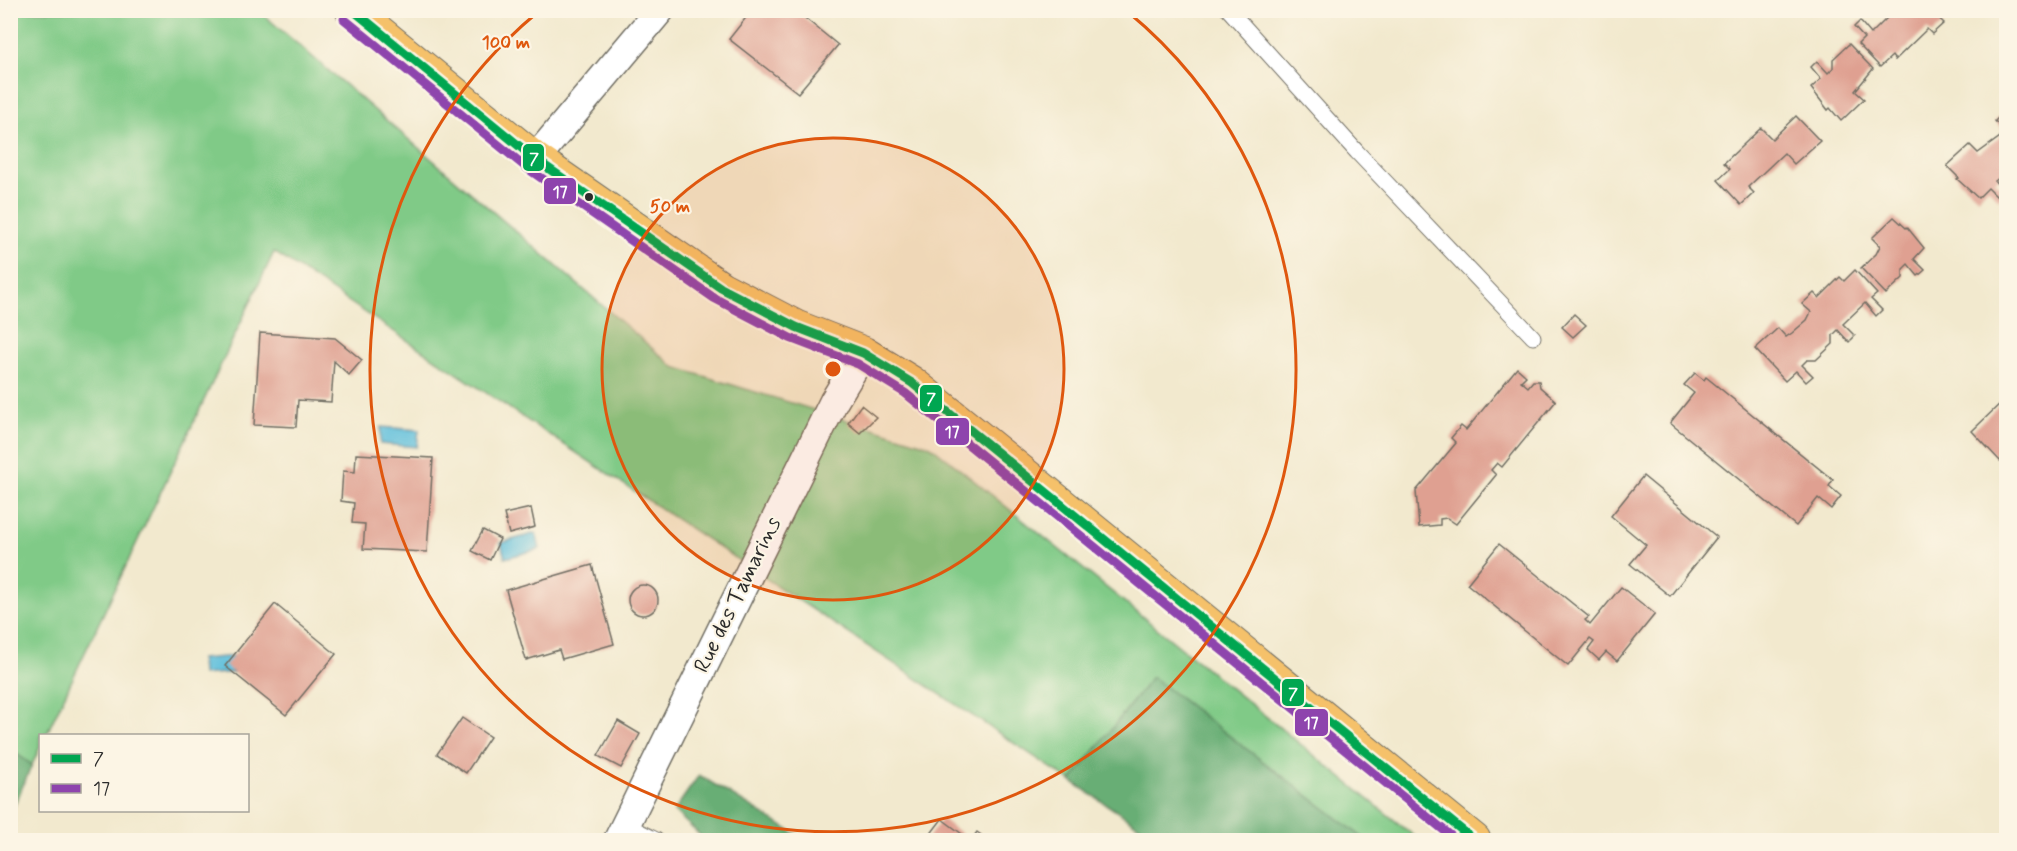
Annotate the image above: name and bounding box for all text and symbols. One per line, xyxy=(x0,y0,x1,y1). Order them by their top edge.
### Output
text: 100 m xyxy=(482,31,530,55)
line badge: 7 xyxy=(522,143,545,172)
text: 7 xyxy=(529,149,539,170)
line badge: 17 xyxy=(543,177,577,205)
text: 17 xyxy=(552,182,568,203)
unlabelled marker xyxy=(583,191,595,203)
text: 50 m xyxy=(650,195,690,219)
centre of rings xyxy=(823,359,843,379)
line badge: 7 xyxy=(919,384,943,413)
text: 7 xyxy=(926,389,936,410)
line badge: 17 xyxy=(935,417,970,446)
text: 17 xyxy=(944,422,960,443)
street label: Rue des Tamarins xyxy=(688,512,788,678)
line badge: 7 xyxy=(1281,678,1305,707)
text: 7 xyxy=(1288,684,1298,705)
line badge: 17 xyxy=(1294,708,1329,737)
text: 17 xyxy=(1303,713,1319,734)
legend xyxy=(39,734,249,812)
text: 7 xyxy=(93,747,104,771)
text: 17 xyxy=(93,777,110,801)

